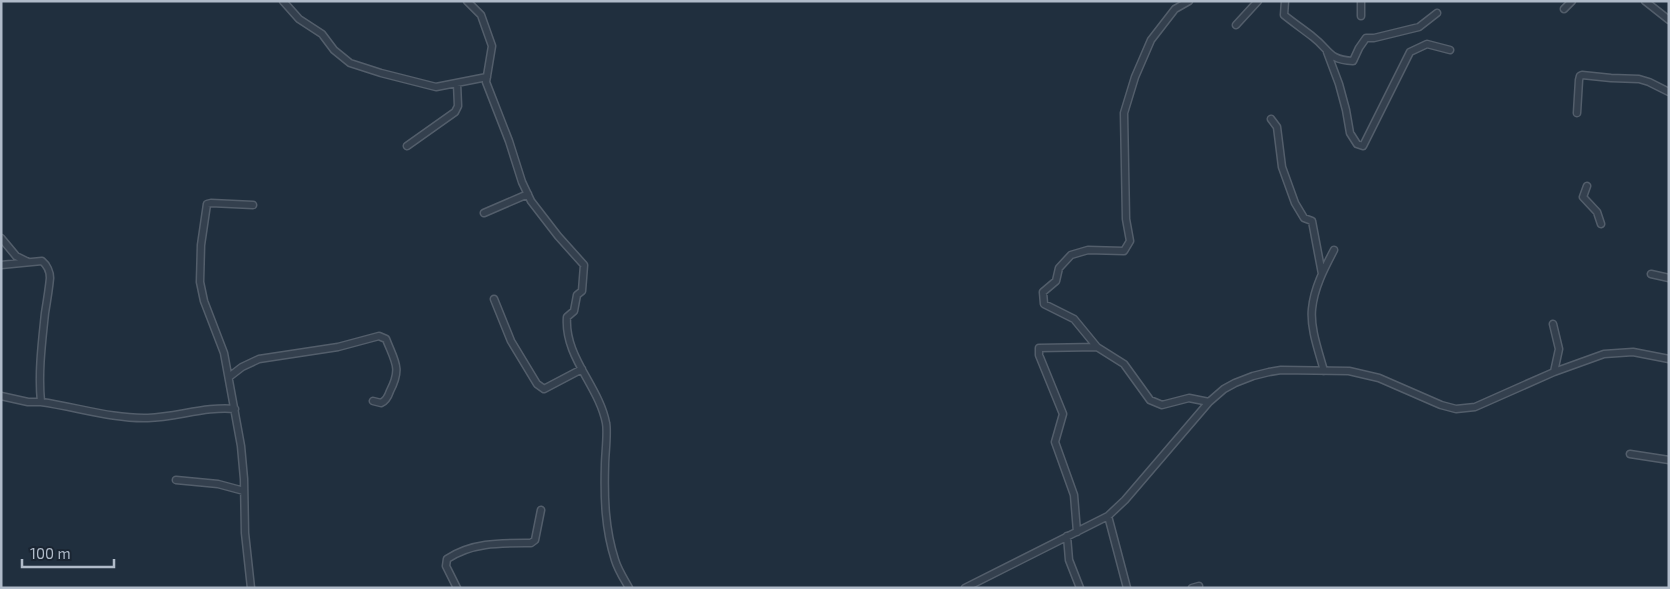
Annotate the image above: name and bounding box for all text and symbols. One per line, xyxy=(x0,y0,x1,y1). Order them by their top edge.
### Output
scale bar xyxy=(22,536,115,568)
text: 100 m xyxy=(30,544,71,562)

